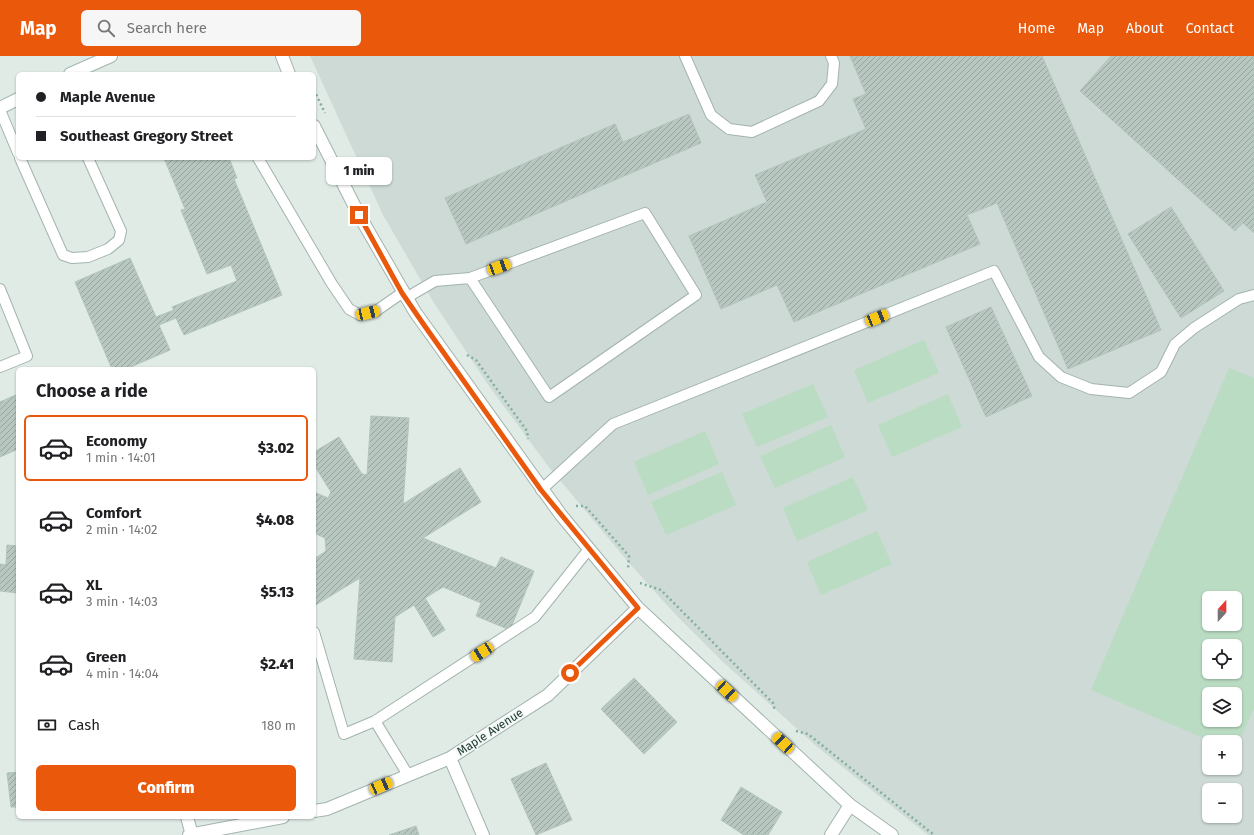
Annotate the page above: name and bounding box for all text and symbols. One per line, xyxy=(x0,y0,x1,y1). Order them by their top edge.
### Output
search box xyxy=(81,10,361,46)
text: Map xyxy=(20,17,57,40)
icon: search xyxy=(95,17,117,39)
text: Search here xyxy=(127,19,207,37)
text: Home xyxy=(1018,20,1055,37)
text: Map xyxy=(1077,20,1104,37)
text: About xyxy=(1126,20,1164,37)
text: Contact xyxy=(1186,20,1234,37)
text: Maple Avenue xyxy=(60,88,155,106)
text: Southeast Gregory Street xyxy=(60,127,233,145)
callout: 1 min xyxy=(326,157,392,185)
text: 1 min xyxy=(343,163,375,178)
route end xyxy=(350,206,368,224)
car xyxy=(486,257,512,277)
car xyxy=(355,304,381,322)
car xyxy=(864,308,890,328)
text: Choose a ride xyxy=(36,380,148,402)
icon: car xyxy=(38,430,74,466)
text: Economy xyxy=(86,432,147,450)
text: $3.02 xyxy=(258,439,294,457)
text: 1 min · 14:01 xyxy=(86,450,156,465)
icon: car xyxy=(38,502,74,538)
text: Comfort xyxy=(86,504,142,522)
text: $4.08 xyxy=(256,511,294,529)
text: 2 min · 14:02 xyxy=(86,522,158,537)
icon: car xyxy=(38,574,74,610)
text: XL xyxy=(86,576,102,594)
text: $5.13 xyxy=(260,583,294,601)
north arrow xyxy=(1202,591,1242,631)
map controls xyxy=(1202,591,1242,823)
text: 3 min · 14:03 xyxy=(86,594,158,609)
button: locate xyxy=(1202,639,1242,679)
car xyxy=(469,640,495,664)
icon: car xyxy=(38,646,74,682)
text: Green xyxy=(86,648,126,666)
text: $2.41 xyxy=(260,655,294,673)
route start xyxy=(561,664,579,682)
text: 4 min · 14:04 xyxy=(86,666,159,681)
car xyxy=(714,678,740,704)
button: layers xyxy=(1202,687,1242,727)
street label: Maple Avenue xyxy=(454,705,526,759)
icon: cash xyxy=(36,714,58,736)
text: Cash xyxy=(68,716,100,734)
text: 180 m xyxy=(261,718,296,733)
car xyxy=(770,730,796,756)
button: + xyxy=(1202,735,1242,775)
button: Confirm xyxy=(36,765,296,811)
car xyxy=(368,776,394,796)
button: − xyxy=(1202,783,1242,823)

